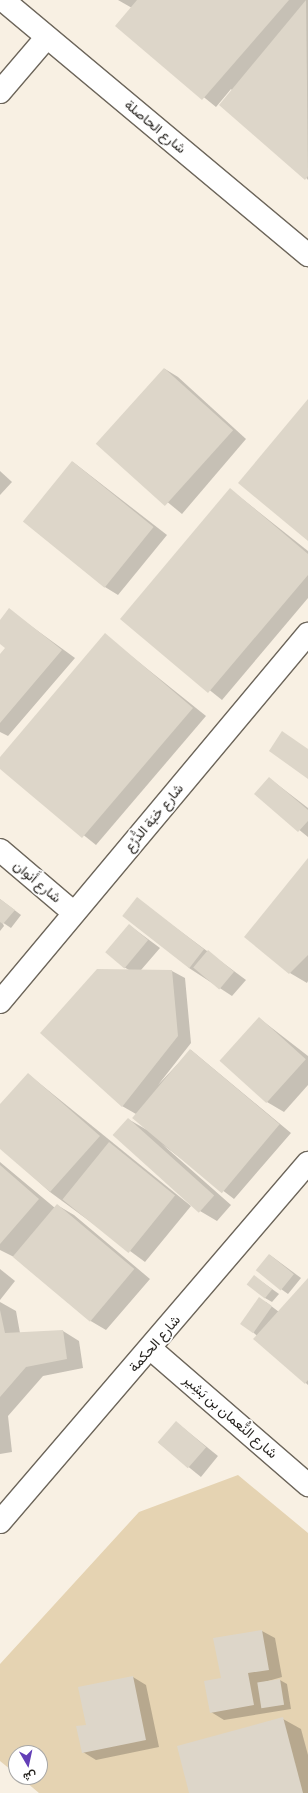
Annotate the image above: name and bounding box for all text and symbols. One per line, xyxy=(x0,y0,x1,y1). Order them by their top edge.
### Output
street label: شارع الحاصلة xyxy=(121,97,189,157)
street label: شارع خبَة الدُّرُع xyxy=(121,781,187,855)
street label: شارع أَنوان xyxy=(10,857,64,907)
street label: شارع الحكمة xyxy=(126,1312,184,1376)
street label: شارع النُّعمان بن بَشِير xyxy=(180,1372,280,1462)
north arrow xyxy=(8,1745,48,1785)
text: ش xyxy=(22,1768,38,1785)

